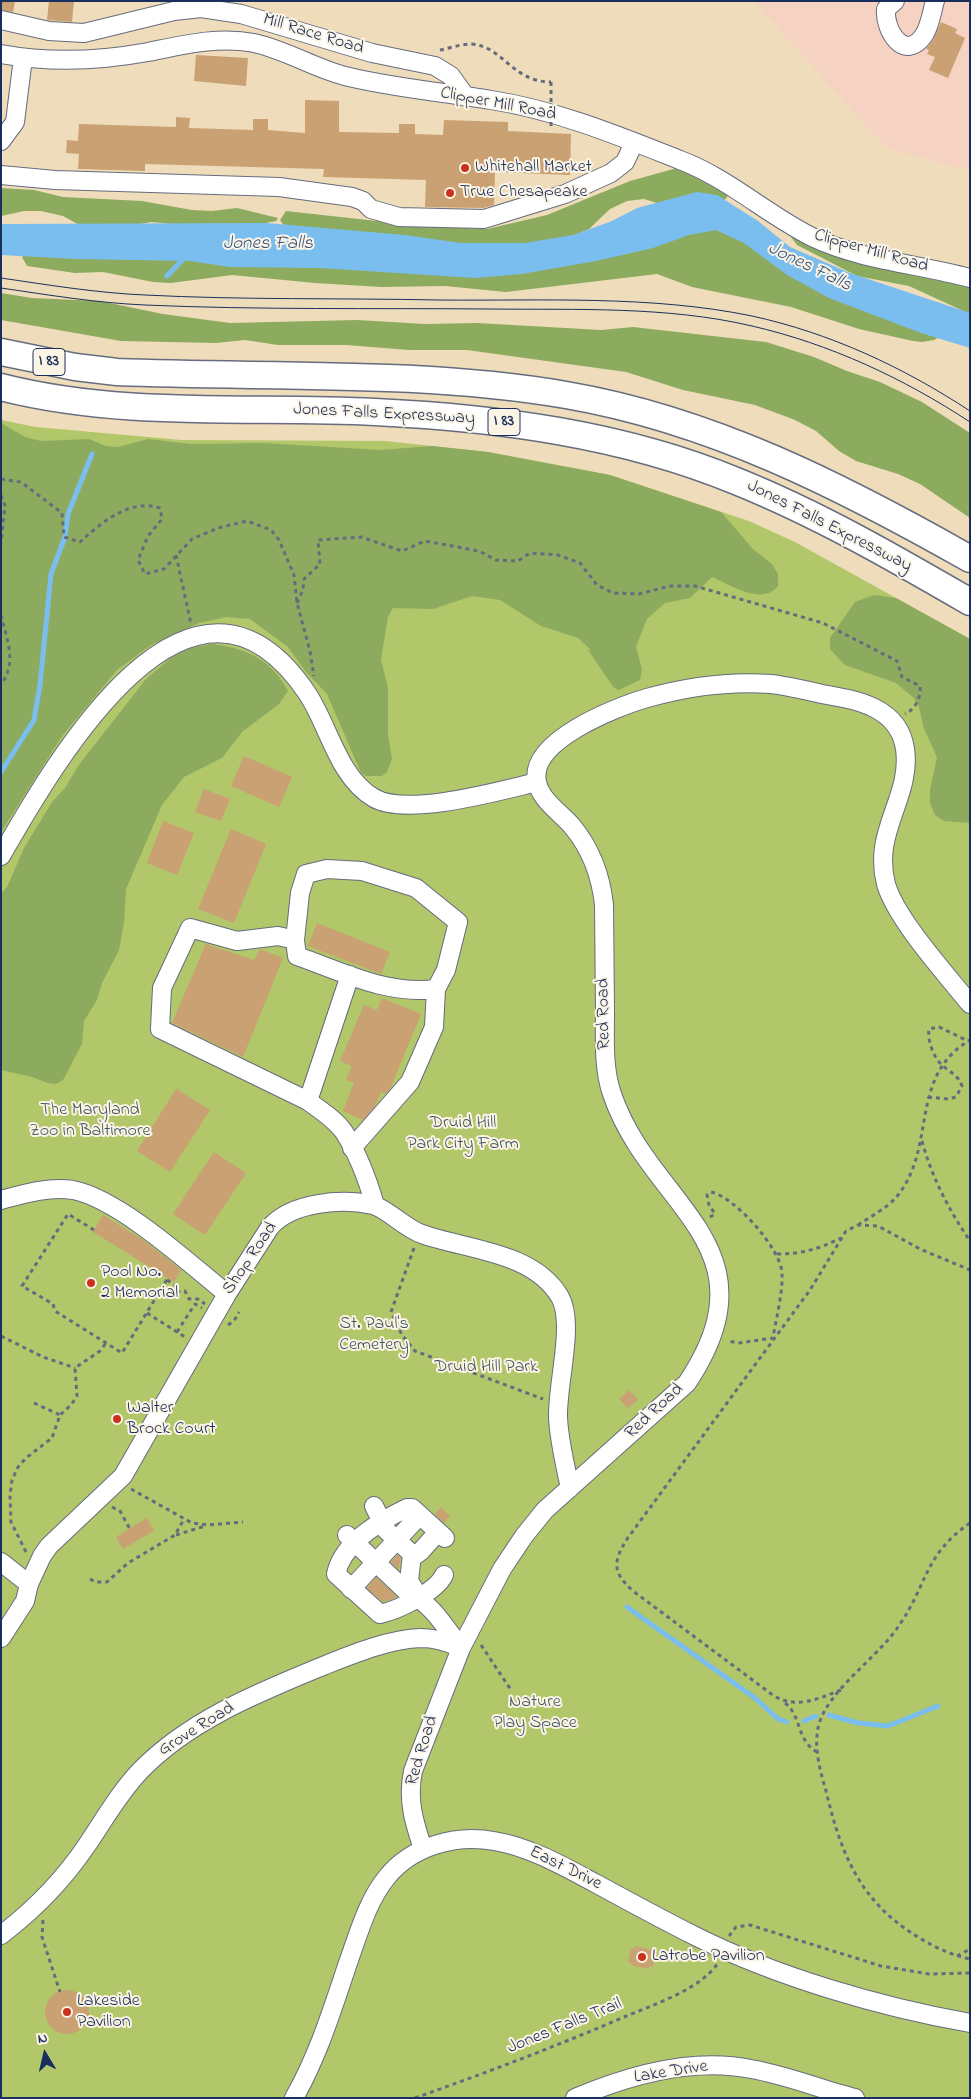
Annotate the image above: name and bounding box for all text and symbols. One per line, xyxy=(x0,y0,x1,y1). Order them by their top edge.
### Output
street label: Mill Race Road xyxy=(260,9,366,61)
street label: Clipper Mill Road xyxy=(438,83,558,127)
place label: Whitehall Market xyxy=(475,157,592,179)
marker: Whitehall Market xyxy=(459,162,471,174)
place label: True Chesapeake xyxy=(460,182,588,204)
marker: True Chesapeake xyxy=(444,187,456,199)
street label: Clipper Mill Road xyxy=(811,225,931,279)
water label: Jones Falls xyxy=(223,234,313,256)
water label: Jones Falls xyxy=(764,238,854,298)
road number: I 83 xyxy=(33,348,65,376)
street label: Jones Falls Expressway xyxy=(293,399,475,431)
road number: I 83 xyxy=(488,408,520,436)
street label: Jones Falls Expressway xyxy=(743,476,915,578)
street label: Red Road xyxy=(594,978,616,1050)
park label: The Maryland Zoo in Baltimore xyxy=(29,1100,151,1142)
park label: Druid Hill Park City Farm xyxy=(407,1113,519,1156)
street label: Shop Road xyxy=(219,1219,283,1299)
place label: Pool No. 2 Memorial xyxy=(101,1262,178,1304)
marker: Pool No. 2 Memorial xyxy=(85,1277,97,1289)
park label: St. Paul's Cemetery xyxy=(339,1314,409,1356)
park label: Druid Hill Park xyxy=(434,1357,538,1379)
street label: Red Road xyxy=(621,1380,689,1444)
place label: Walter Brock Court xyxy=(127,1398,216,1440)
marker: Walter Brock Court xyxy=(111,1413,123,1425)
park label: Nature Play Space xyxy=(493,1692,577,1735)
street label: Grove Road xyxy=(155,1698,239,1762)
street label: Red Road xyxy=(402,1714,444,1788)
street label: East Drive xyxy=(525,1842,605,1896)
place label: Latrobe Pavilion xyxy=(652,1946,765,1968)
marker: Latrobe Pavilion xyxy=(636,1951,648,1963)
place label: Lakeside Pavilion xyxy=(77,1991,140,2034)
street label: Jones Falls Trail xyxy=(505,1994,625,2060)
marker: Lakeside Pavilion xyxy=(61,2006,73,2018)
text: N xyxy=(36,2028,49,2050)
north arrow xyxy=(20,2029,70,2079)
street label: Lake Drive xyxy=(633,2057,709,2089)

